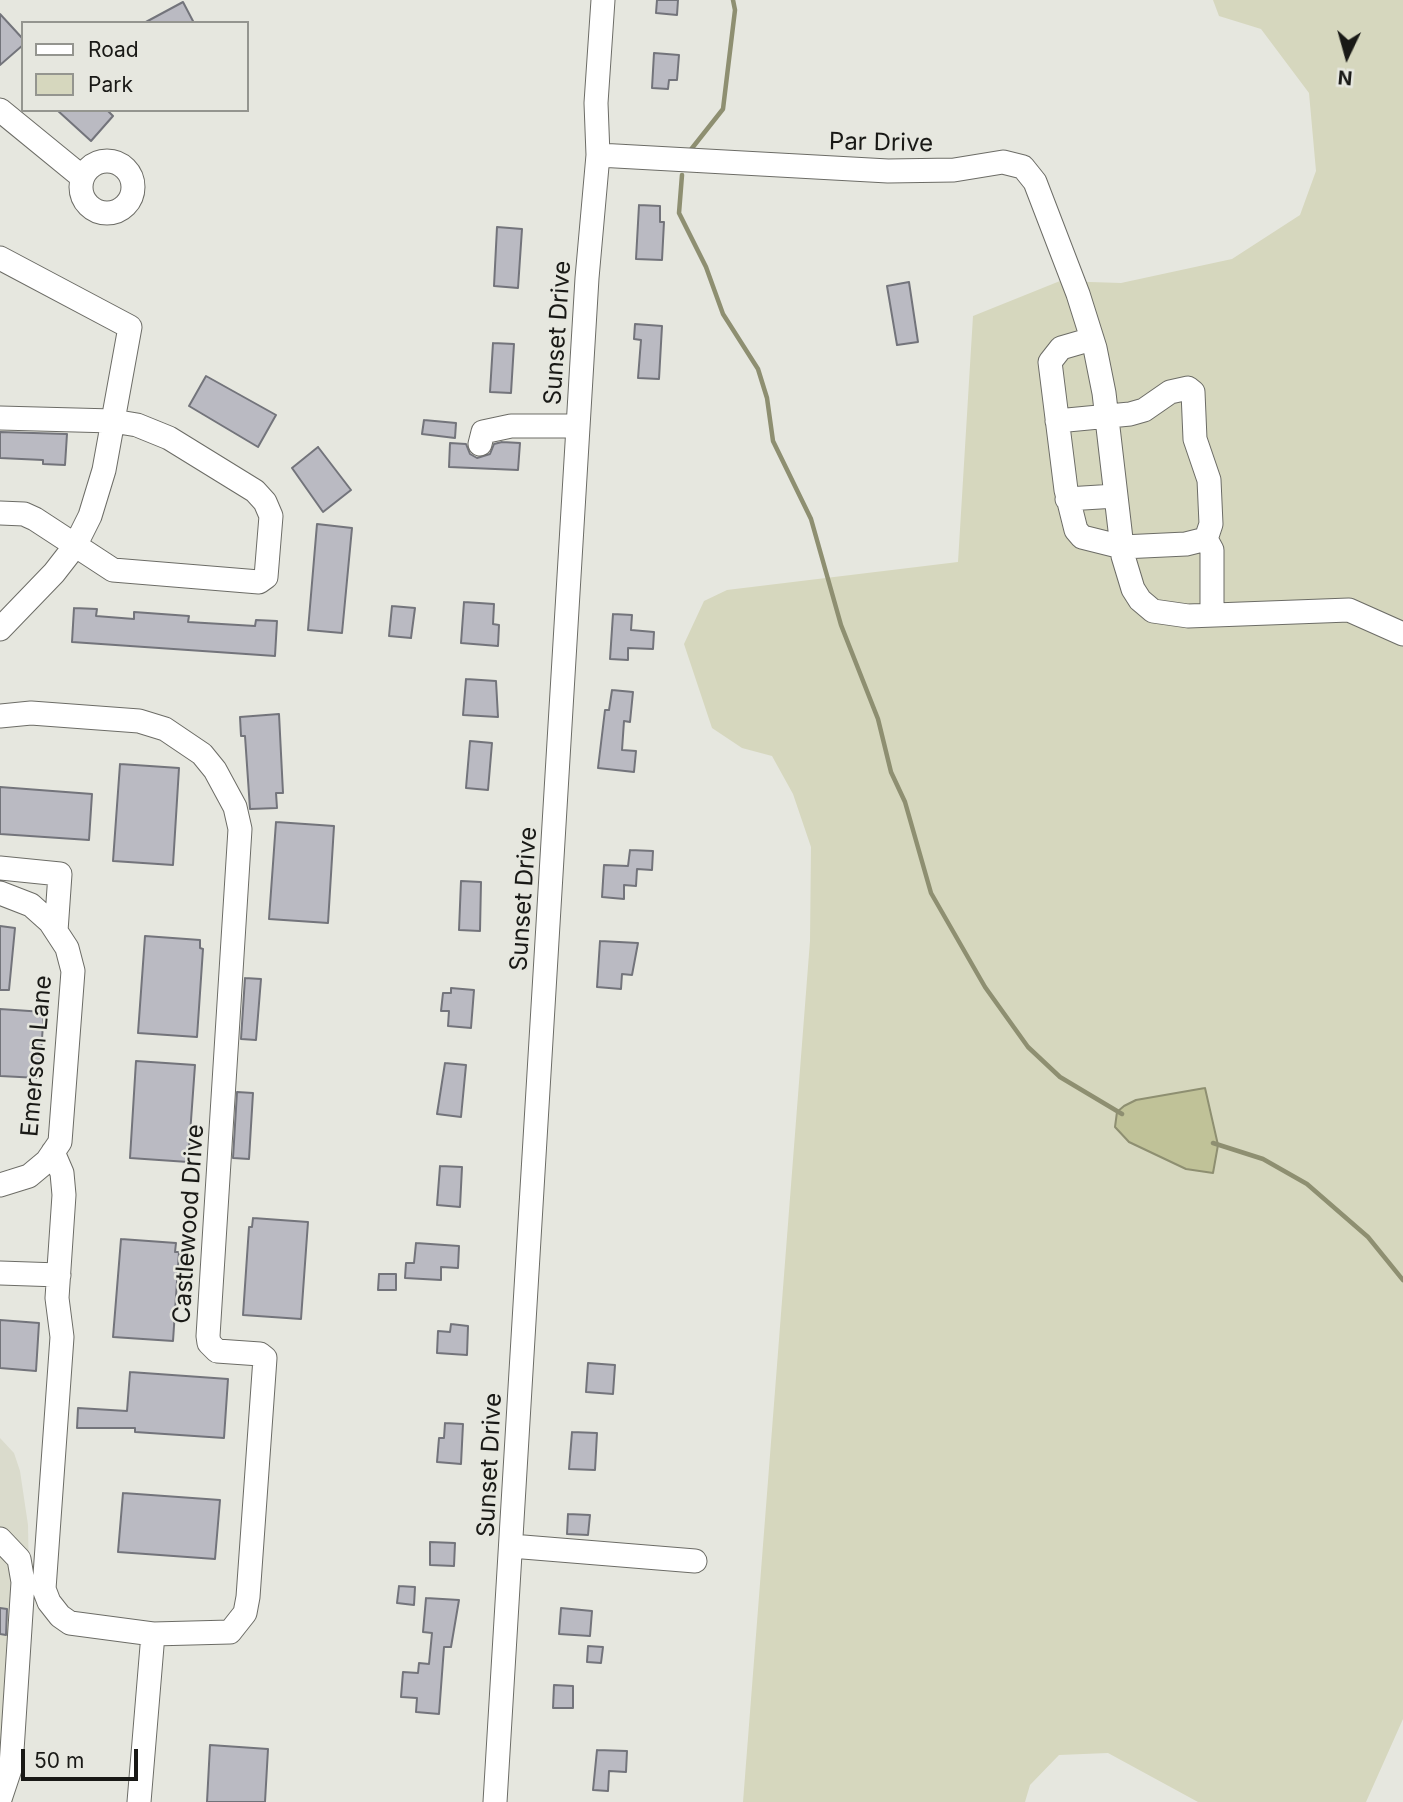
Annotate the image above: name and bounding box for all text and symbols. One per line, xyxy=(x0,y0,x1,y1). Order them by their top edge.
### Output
legend xyxy=(21,21,248,112)
north arrow xyxy=(1312,21,1382,91)
text: Road xyxy=(88,37,139,62)
text: N xyxy=(1337,65,1353,90)
text: Park xyxy=(88,72,133,97)
street label: Par Drive xyxy=(829,128,933,158)
street label: Sunset Drive xyxy=(539,260,577,406)
street label: Sunset Drive xyxy=(505,826,543,972)
street label: Emerson Lane xyxy=(16,974,58,1138)
street label: Castlewood Drive xyxy=(168,1123,210,1325)
street label: Sunset Drive xyxy=(472,1392,508,1538)
scale bar xyxy=(24,1736,142,1780)
text: 50 m xyxy=(34,1748,84,1773)

